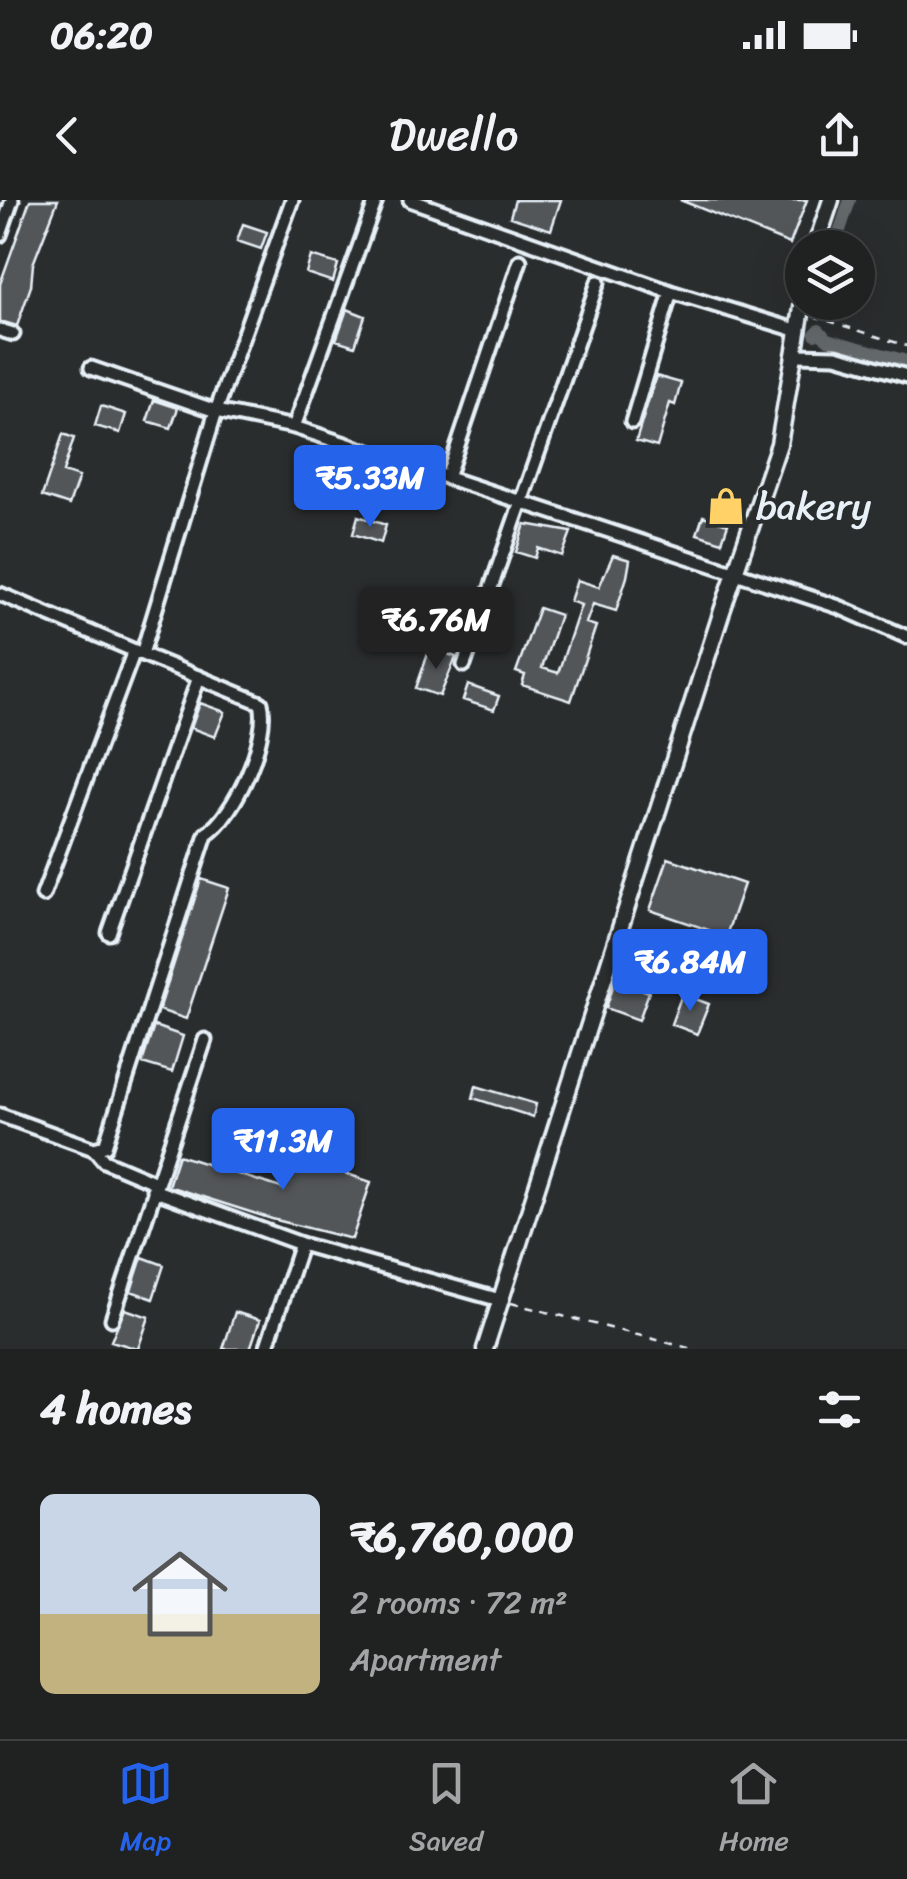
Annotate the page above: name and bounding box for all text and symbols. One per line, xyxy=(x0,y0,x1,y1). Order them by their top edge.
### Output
text: 06:20 xyxy=(50,2,153,69)
text: Dwello xyxy=(389,95,518,175)
icon: back xyxy=(40,108,95,163)
icon: share xyxy=(812,108,867,163)
map controls xyxy=(785,230,875,320)
button: layers xyxy=(785,230,875,320)
pin: ₹5.33M xyxy=(289,445,451,530)
text: ₹5.33M xyxy=(316,449,424,506)
place label: bakery xyxy=(756,473,871,540)
shop icon: bakery xyxy=(705,485,747,527)
pin: ₹6.76M xyxy=(355,587,517,672)
text: ₹6.76M xyxy=(382,591,490,648)
pin: ₹6.84M xyxy=(609,929,771,1014)
text: ₹6.84M xyxy=(634,933,746,990)
pin: ₹11.3M xyxy=(202,1108,364,1193)
text: ₹11.3M xyxy=(234,1112,332,1169)
text: 4 homes xyxy=(40,1372,192,1446)
icon: filters xyxy=(812,1382,867,1437)
text: ₹6,760,000 xyxy=(350,1500,574,1574)
icon: home xyxy=(120,1534,240,1654)
text: 2 rooms · 72 m² xyxy=(350,1574,568,1631)
text: Apartment xyxy=(350,1631,501,1688)
tab: Map xyxy=(118,1756,173,1865)
tab: Saved xyxy=(409,1756,483,1865)
tab: Home xyxy=(719,1756,789,1865)

